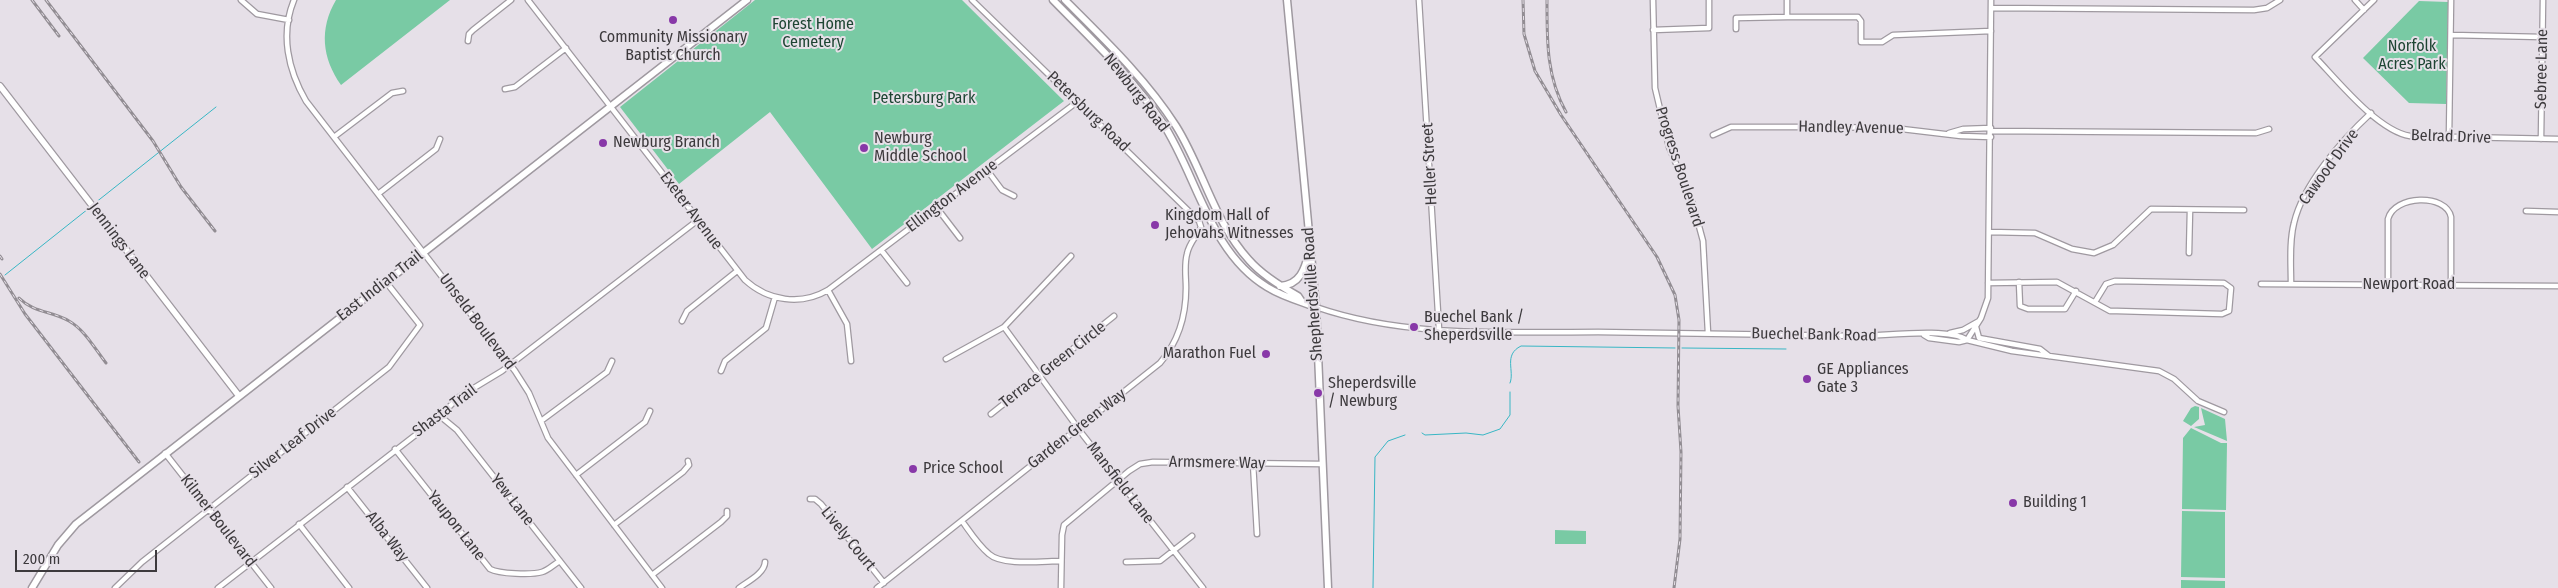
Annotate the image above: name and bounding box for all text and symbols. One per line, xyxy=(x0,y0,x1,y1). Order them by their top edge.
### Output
marker: Community Missionary Baptist Church xyxy=(667,14,679,26)
park label: Forest Home Cemetery xyxy=(772,15,854,53)
place label: Community Missionary Baptist Church xyxy=(599,28,747,66)
street label: Sebree Lane xyxy=(2532,29,2552,109)
park label: Norfolk Acres Park xyxy=(2378,37,2446,75)
street label: Newburg Road xyxy=(1099,50,1173,136)
street label: Petersburg Road xyxy=(1043,68,1133,156)
park label: Petersburg Park xyxy=(873,89,975,109)
street label: Progress Boulevard xyxy=(1650,104,1708,230)
street label: Handley Avenue xyxy=(1798,117,1904,139)
street label: Heller Street xyxy=(1418,122,1442,206)
street label: Cawood Drive xyxy=(2295,125,2363,209)
street label: Belrad Drive xyxy=(2411,126,2491,148)
place label: Newburg Middle School xyxy=(874,129,967,167)
place label: Newburg Branch xyxy=(613,133,720,153)
marker: Newburg Branch xyxy=(597,137,609,149)
marker: Newburg Middle School xyxy=(858,142,870,154)
street label: Ellington Avenue xyxy=(902,155,1002,237)
street label: Exeter Avenue xyxy=(655,168,727,254)
street label: Jennings Lane xyxy=(84,199,154,283)
place label: Kingdom Hall of Jehovahs Witnesses xyxy=(1165,206,1294,244)
marker: Kingdom Hall of Jehovahs Witnesses xyxy=(1149,219,1161,231)
street label: Shepherdsville Road xyxy=(1299,227,1327,361)
street label: East Indian Trail xyxy=(333,246,427,326)
street label: Unseld Boulevard xyxy=(435,270,519,374)
street label: Newport Road xyxy=(2363,275,2455,295)
place label: Buechel Bank / Sheperdsville xyxy=(1424,308,1524,346)
street label: Terrace Green Circle xyxy=(996,318,1110,412)
marker: Buechel Bank / Sheperdsville xyxy=(1408,321,1420,333)
street label: Buechel Bank Road xyxy=(1751,324,1877,346)
place label: Marathon Fuel xyxy=(1163,344,1256,364)
marker: Marathon Fuel xyxy=(1260,348,1272,360)
place label: GE Appliances Gate 3 xyxy=(1817,360,1909,398)
marker: GE Appliances Gate 3 xyxy=(1801,373,1813,385)
place label: Sheperdsville / Newburg xyxy=(1328,374,1416,412)
street label: Shasta Trail xyxy=(409,381,481,441)
street label: Garden Green Way xyxy=(1024,385,1130,473)
marker: Sheperdsville / Newburg xyxy=(1312,387,1324,399)
street label: Silver Leaf Drive xyxy=(246,403,340,483)
street label: Mansfield Lane xyxy=(1082,438,1158,528)
street label: Armsmere Way xyxy=(1169,453,1265,473)
place label: Price School xyxy=(923,459,1003,479)
marker: Price School xyxy=(907,463,919,475)
street label: Yew Lane xyxy=(486,470,538,530)
street label: Kilmer Boulevard xyxy=(176,471,260,571)
street label: Yaupon Lane xyxy=(423,487,489,565)
place label: Building 1 xyxy=(2023,493,2087,513)
marker: Building 1 xyxy=(2007,497,2019,509)
street label: Lively Court xyxy=(816,503,880,575)
street label: Alba Way xyxy=(361,508,413,566)
scale bar xyxy=(18,540,160,572)
text: 200 m xyxy=(23,550,60,568)

